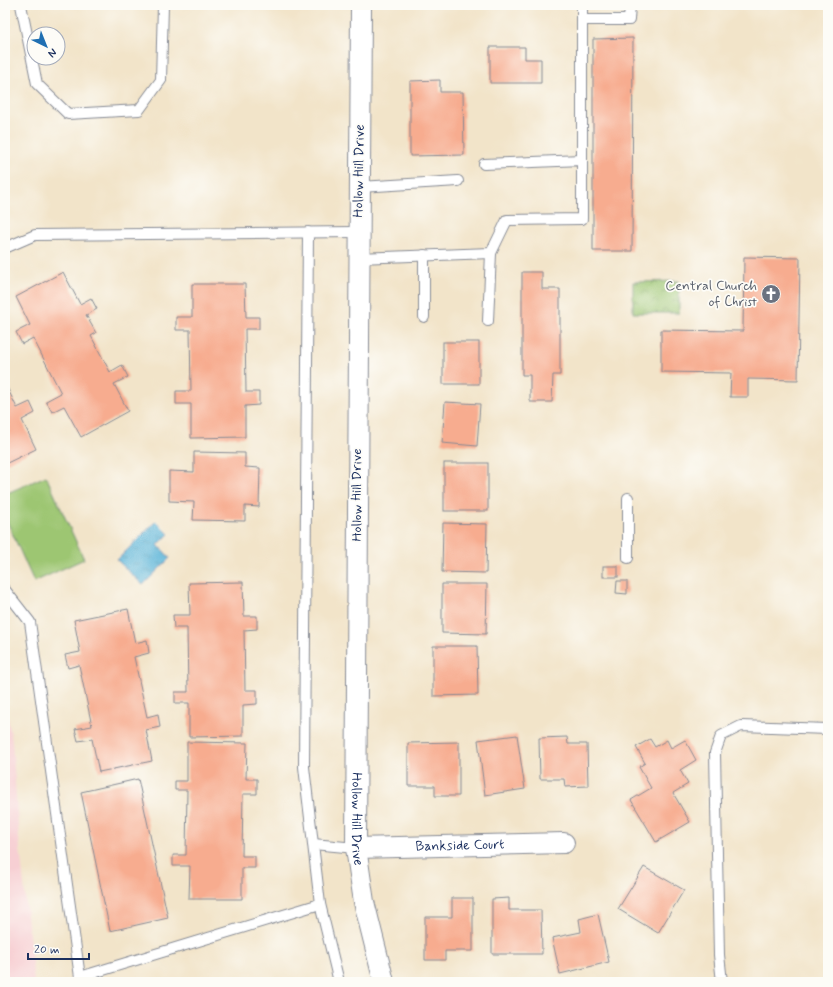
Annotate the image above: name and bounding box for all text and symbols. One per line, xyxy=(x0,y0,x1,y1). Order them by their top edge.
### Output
north arrow xyxy=(26,26,66,66)
text: N xyxy=(45,45,60,60)
street label: Hollow Hill Drive xyxy=(349,124,369,218)
place label: Central Church of Christ xyxy=(665,277,757,311)
church icon: Central Church of Christ xyxy=(760,283,782,305)
street label: Hollow Hill Drive xyxy=(348,448,366,542)
street label: Hollow Hill Drive xyxy=(347,772,367,867)
street label: Bankside Court xyxy=(415,835,505,856)
scale bar xyxy=(28,935,89,961)
text: 20 m xyxy=(34,942,60,958)

